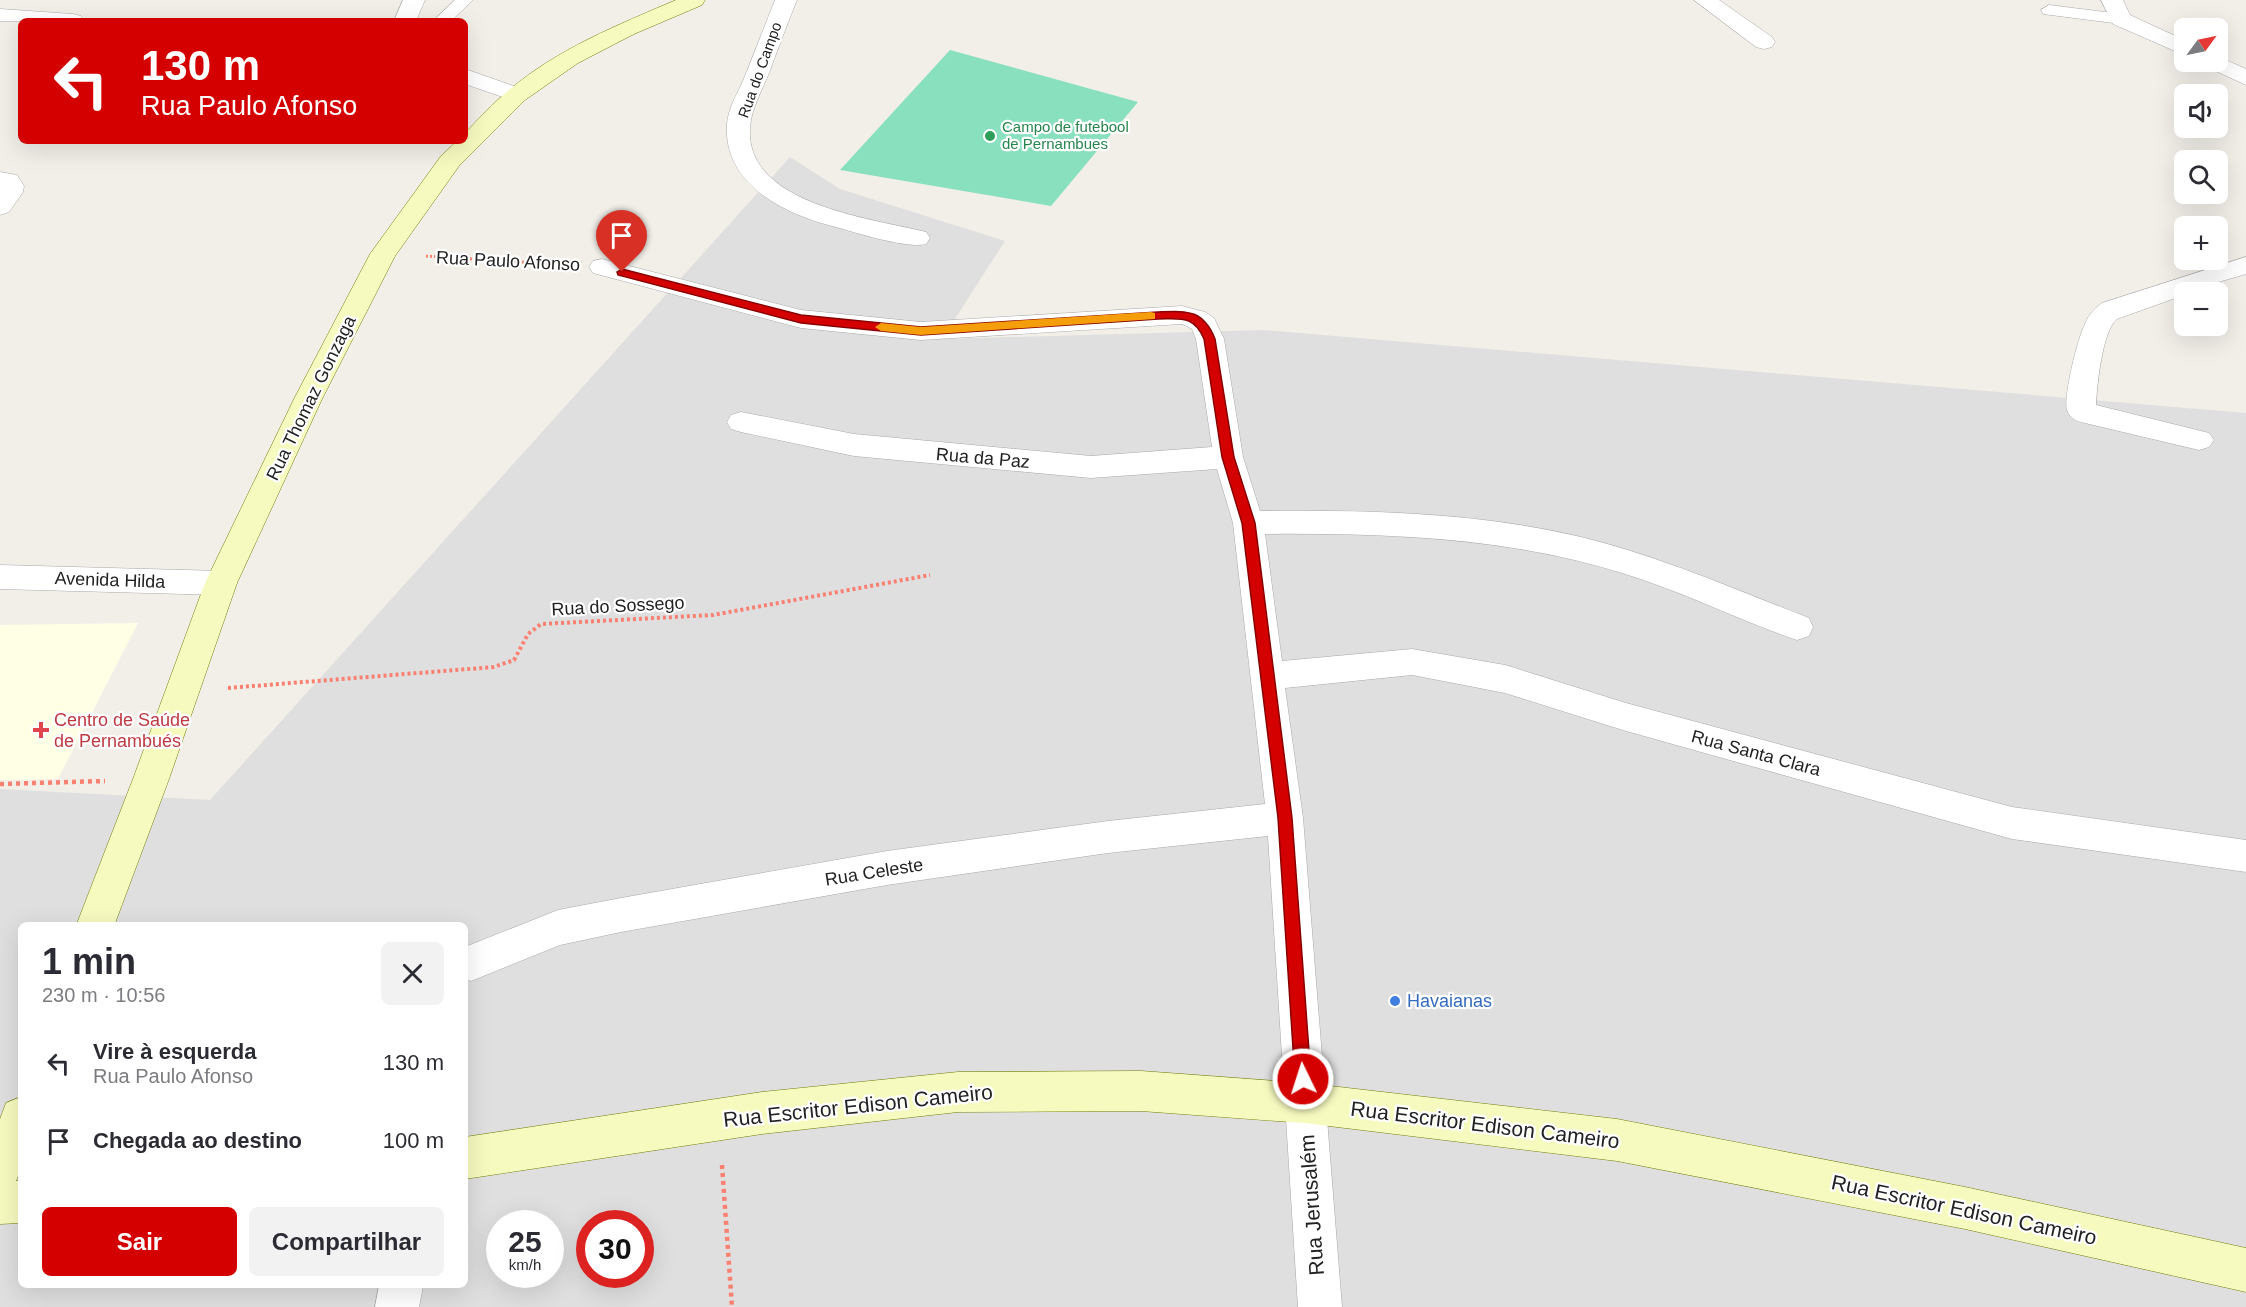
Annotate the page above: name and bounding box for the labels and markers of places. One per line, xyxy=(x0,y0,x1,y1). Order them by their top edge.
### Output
place label: Campo de futebool de Pernambues xyxy=(1002,118,1129,152)
marker: Campo de futebool de Pernambues xyxy=(983,129,997,143)
pin xyxy=(596,210,647,272)
place label: Centro de Saúde de Pernambués xyxy=(54,710,190,751)
marker: Centro de Saúde de Pernambués xyxy=(32,721,50,739)
place label: Havaianas xyxy=(1407,991,1492,1011)
marker: Havaianas xyxy=(1388,994,1402,1008)

